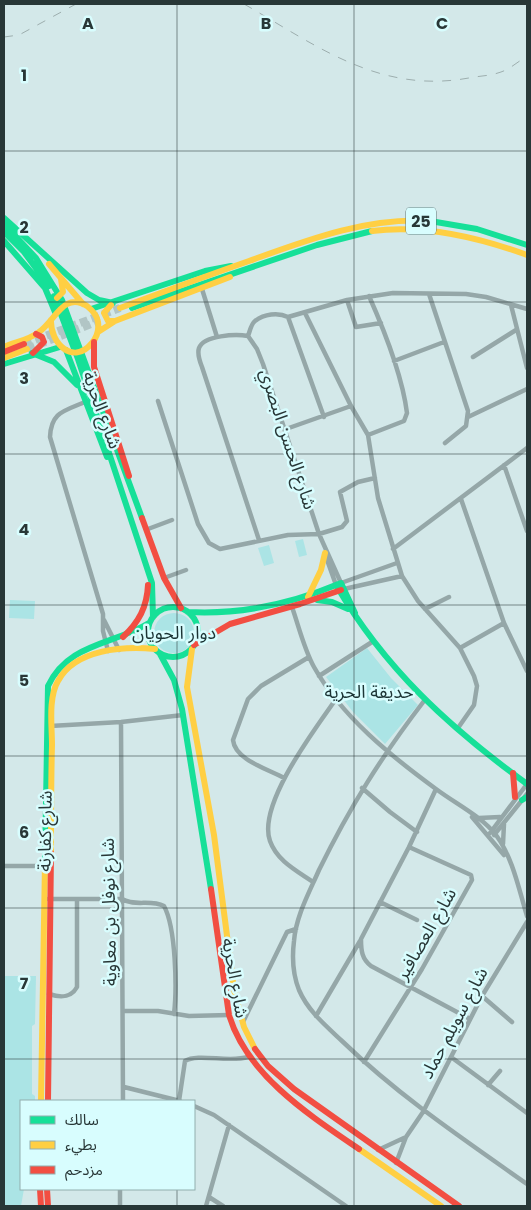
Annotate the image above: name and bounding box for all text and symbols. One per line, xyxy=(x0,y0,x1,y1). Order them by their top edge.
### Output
text: A xyxy=(82,12,94,35)
text: B xyxy=(261,12,271,35)
text: C xyxy=(436,12,448,35)
text: 1 xyxy=(21,64,27,87)
road number: 25 xyxy=(406,208,436,235)
text: 2 xyxy=(19,216,29,239)
street label: شارع الحسن البصري xyxy=(252,365,323,513)
text: 3 xyxy=(19,367,29,390)
street label: شارع الحرية xyxy=(75,367,128,453)
text: 4 xyxy=(19,518,30,541)
park label: دوار الحويان xyxy=(132,620,216,645)
text: 5 xyxy=(19,669,29,692)
park label: حديقة الحرية xyxy=(324,679,414,704)
street label: شارع كفارنة xyxy=(31,790,60,872)
text: 6 xyxy=(19,821,29,844)
street label: شارع نوفل بن معاوية xyxy=(95,838,124,986)
street label: شارع العصافير xyxy=(389,883,464,986)
street label: شارع الحرية xyxy=(214,936,255,1020)
street label: شارع سويلم حماد xyxy=(414,963,495,1084)
text: 7 xyxy=(20,972,29,995)
legend xyxy=(20,1100,195,1190)
text: سالك xyxy=(65,1109,99,1130)
text: بطيء xyxy=(65,1134,97,1156)
text: مزدحم xyxy=(65,1159,103,1181)

